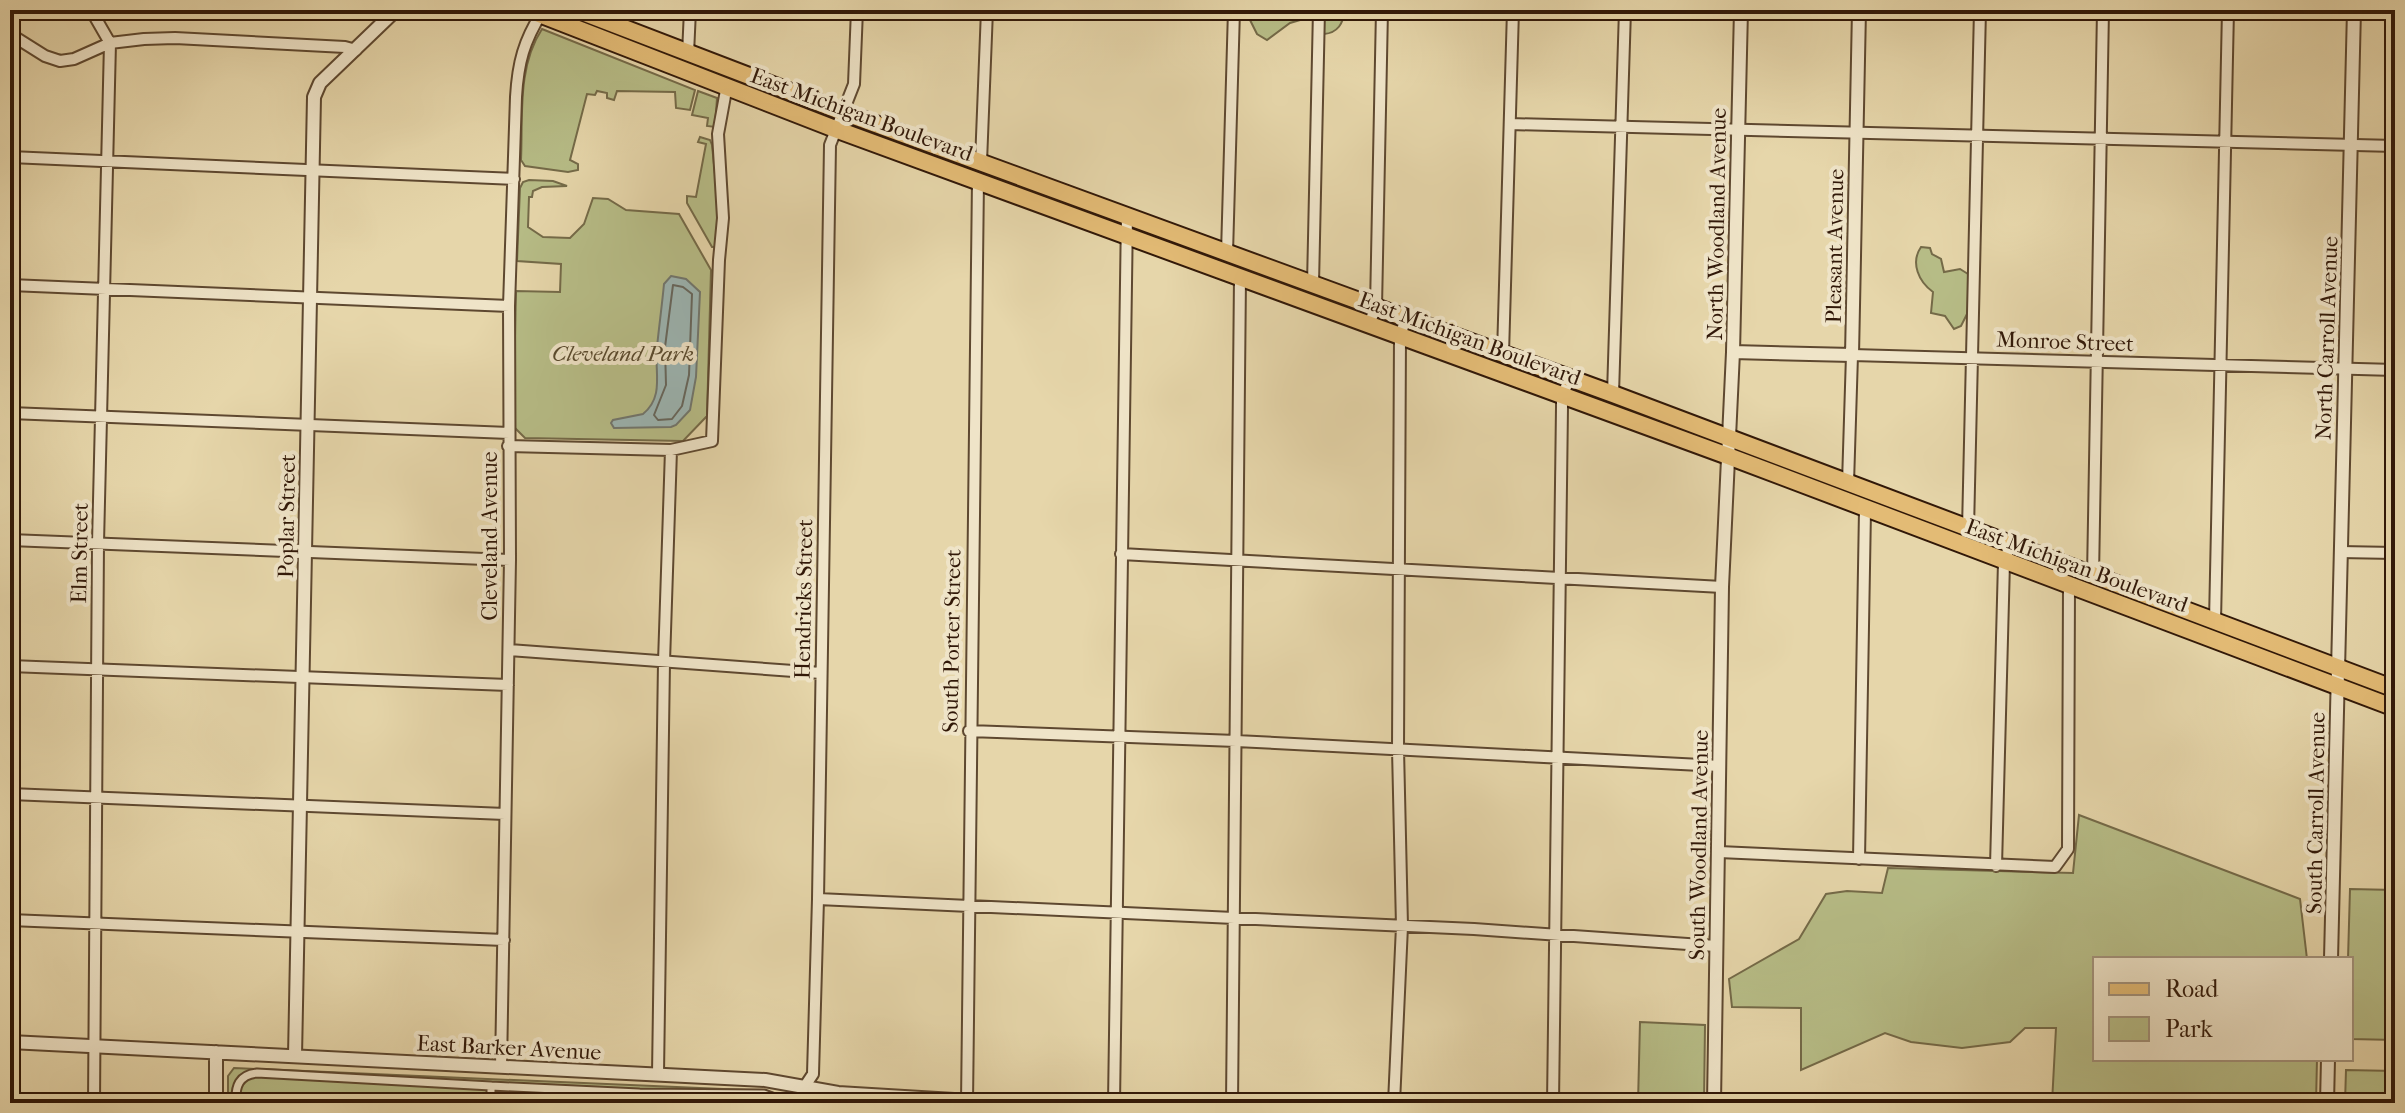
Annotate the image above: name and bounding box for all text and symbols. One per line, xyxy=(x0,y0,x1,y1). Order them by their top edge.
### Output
street label: East Michigan Boulevard xyxy=(747,63,977,168)
street label: North Woodland Avenue xyxy=(1702,107,1732,341)
street label: Pleasant Avenue xyxy=(1821,168,1849,324)
street label: North Carroll Avenue xyxy=(2310,235,2344,440)
street label: East Michigan Boulevard xyxy=(1355,287,1585,392)
street label: Monroe Street xyxy=(1996,327,2134,357)
park label: Cleveland Park xyxy=(552,341,694,367)
street label: Cleveland Avenue xyxy=(477,451,503,621)
street label: Poplar Street xyxy=(273,454,301,578)
street label: Elm Street xyxy=(66,502,94,604)
street label: East Michigan Boulevard xyxy=(1962,514,2192,619)
street label: Hendricks Street xyxy=(790,519,818,679)
street label: South Porter Street xyxy=(937,549,967,733)
street label: South Carroll Avenue xyxy=(2301,712,2331,914)
street label: South Woodland Avenue xyxy=(1684,729,1714,961)
legend xyxy=(2093,957,2353,1061)
text: Road xyxy=(2165,975,2219,1003)
text: Park xyxy=(2165,1015,2213,1043)
street label: East Barker Avenue xyxy=(416,1030,602,1066)

